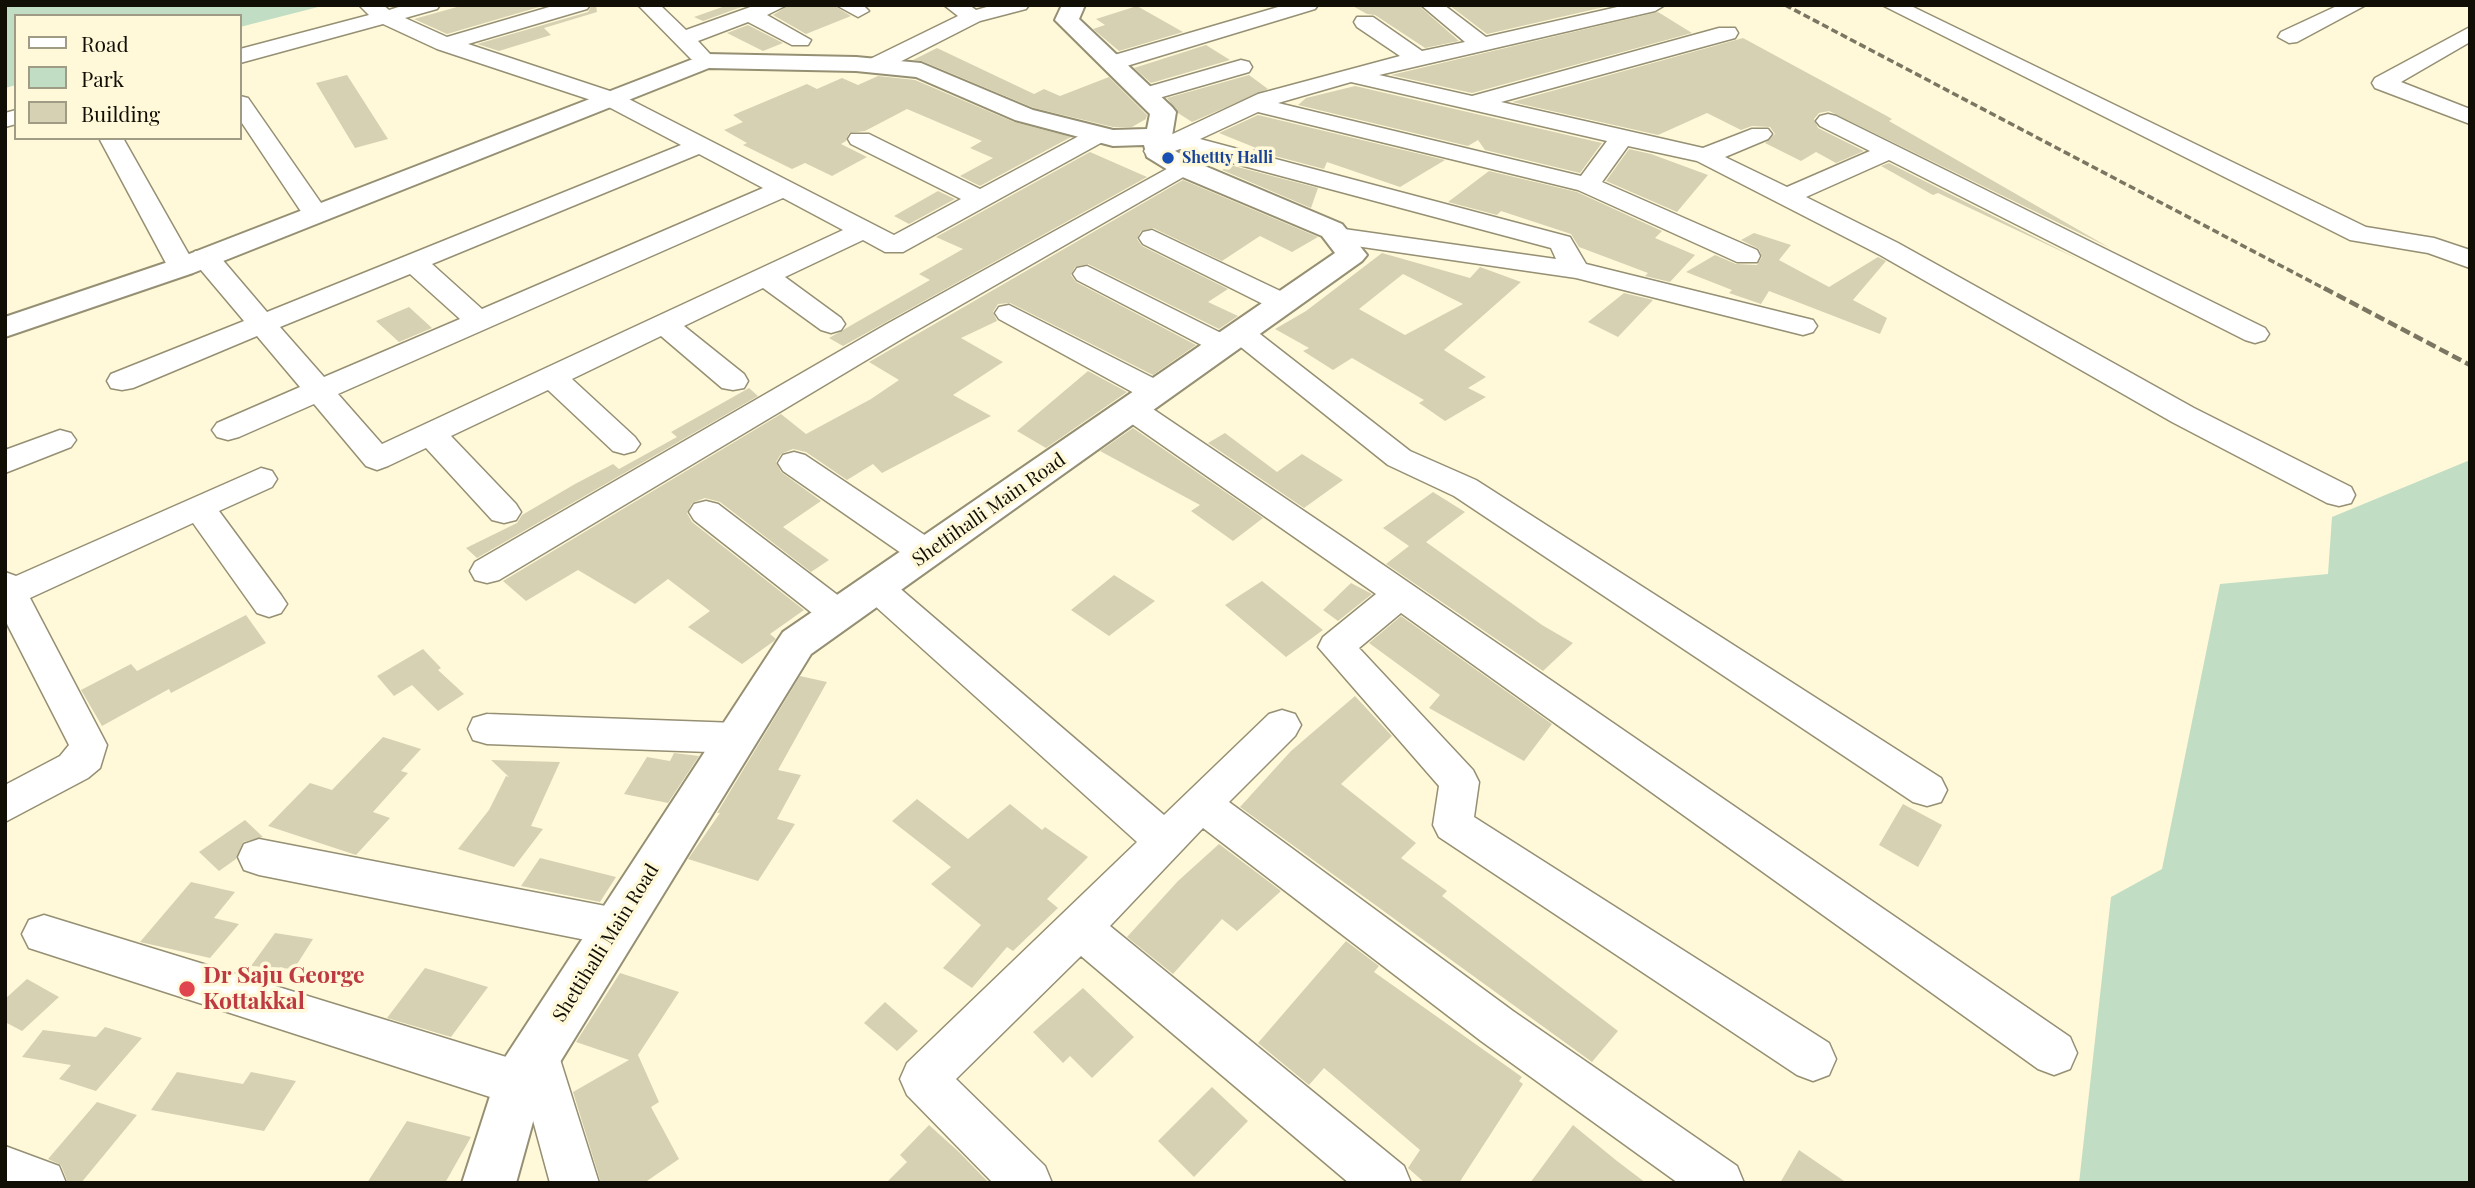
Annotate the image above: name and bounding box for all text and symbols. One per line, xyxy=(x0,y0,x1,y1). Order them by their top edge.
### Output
legend xyxy=(14,14,242,140)
text: Road xyxy=(81,29,129,57)
text: Park xyxy=(81,64,124,92)
text: Building xyxy=(81,99,160,127)
place label: Shettty Halli xyxy=(1182,148,1273,168)
marker: Shettty Halli xyxy=(1160,150,1176,166)
street label: Shettihalli Main Road xyxy=(908,448,1070,572)
street label: Shettihalli Main Road xyxy=(548,860,664,1026)
place label: Dr Saju George Kottakkal xyxy=(203,962,365,1016)
marker: Dr Saju George Kottakkal xyxy=(177,979,197,999)

